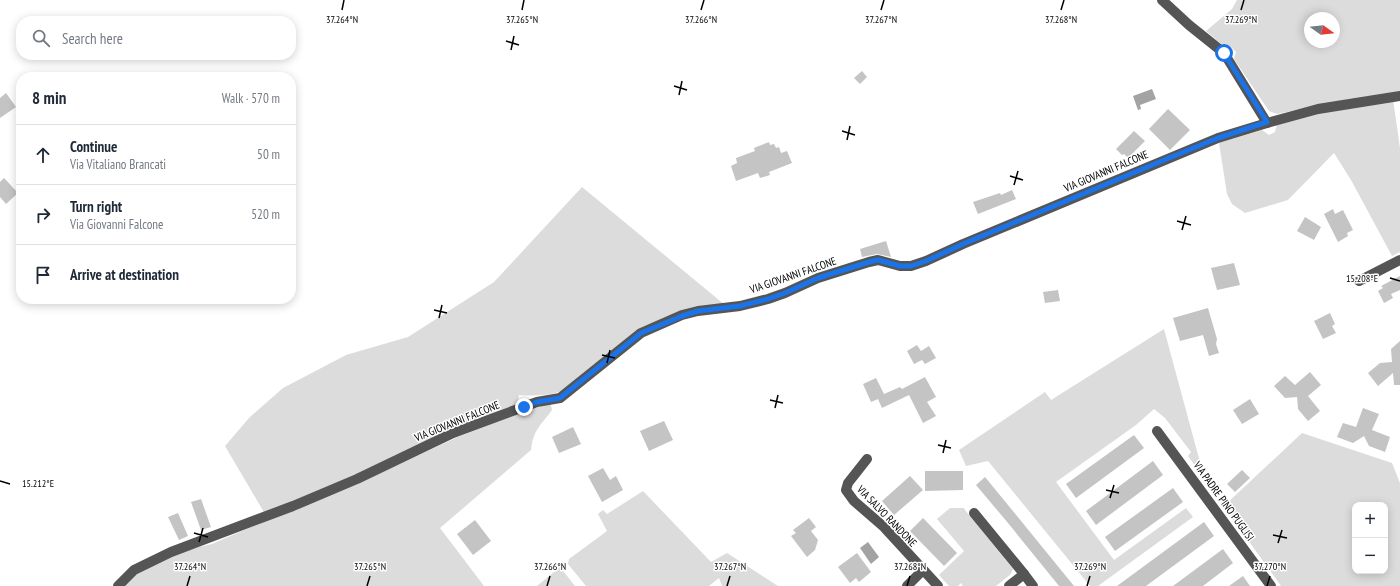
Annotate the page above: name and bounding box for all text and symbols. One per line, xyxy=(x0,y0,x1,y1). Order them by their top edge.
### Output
north arrow xyxy=(1304,12,1340,48)
text: 37.264°N xyxy=(326,13,358,26)
text: 37.265°N xyxy=(506,13,538,26)
text: 37.266°N xyxy=(685,13,717,26)
text: 37.267°N xyxy=(865,13,897,26)
text: 37.268°N xyxy=(1045,13,1077,26)
text: 37.269°N xyxy=(1225,13,1257,26)
search box xyxy=(16,16,296,60)
icon: search xyxy=(30,27,52,49)
text: Search here xyxy=(62,29,123,48)
route start xyxy=(1215,44,1233,62)
text: 8 min xyxy=(32,87,66,109)
text: Walk · 570 m xyxy=(222,90,280,107)
text: Continue xyxy=(70,137,117,156)
icon: ahead xyxy=(32,144,54,166)
text: 50 m xyxy=(257,146,280,163)
street label: VIA GIOVANNI FALCONE xyxy=(1061,147,1151,195)
text: Via Vitaliano Brancati xyxy=(70,156,166,173)
text: Turn right xyxy=(70,197,122,216)
icon: right xyxy=(32,204,54,226)
text: 520 m xyxy=(251,206,280,223)
text: Via Giovanni Falcone xyxy=(70,216,163,233)
street label: VIA GIOVANNI FALCONE xyxy=(747,254,838,297)
icon: arrive xyxy=(32,264,54,286)
text: Arrive at destination xyxy=(70,265,179,284)
text: 15.208°E xyxy=(1346,272,1378,285)
street label: VIA GIOVANNI FALCONE xyxy=(412,397,502,445)
route end xyxy=(515,398,533,416)
street label: VIA PADRE PINO PUGLISI xyxy=(1190,458,1258,543)
text: 15.212°E xyxy=(22,477,54,490)
street label: VIA SALVO RANDONE xyxy=(853,482,920,550)
map controls xyxy=(1352,502,1388,574)
button: + xyxy=(1352,502,1388,538)
button: − xyxy=(1352,538,1388,574)
text: 37.264°N xyxy=(174,560,206,573)
text: 37.265°N xyxy=(354,560,386,573)
text: 37.266°N xyxy=(534,560,566,573)
text: 37.267°N xyxy=(714,560,746,573)
text: 37.268°N xyxy=(894,560,926,573)
text: 37.269°N xyxy=(1074,560,1106,573)
text: 37.270°N xyxy=(1254,560,1286,573)

